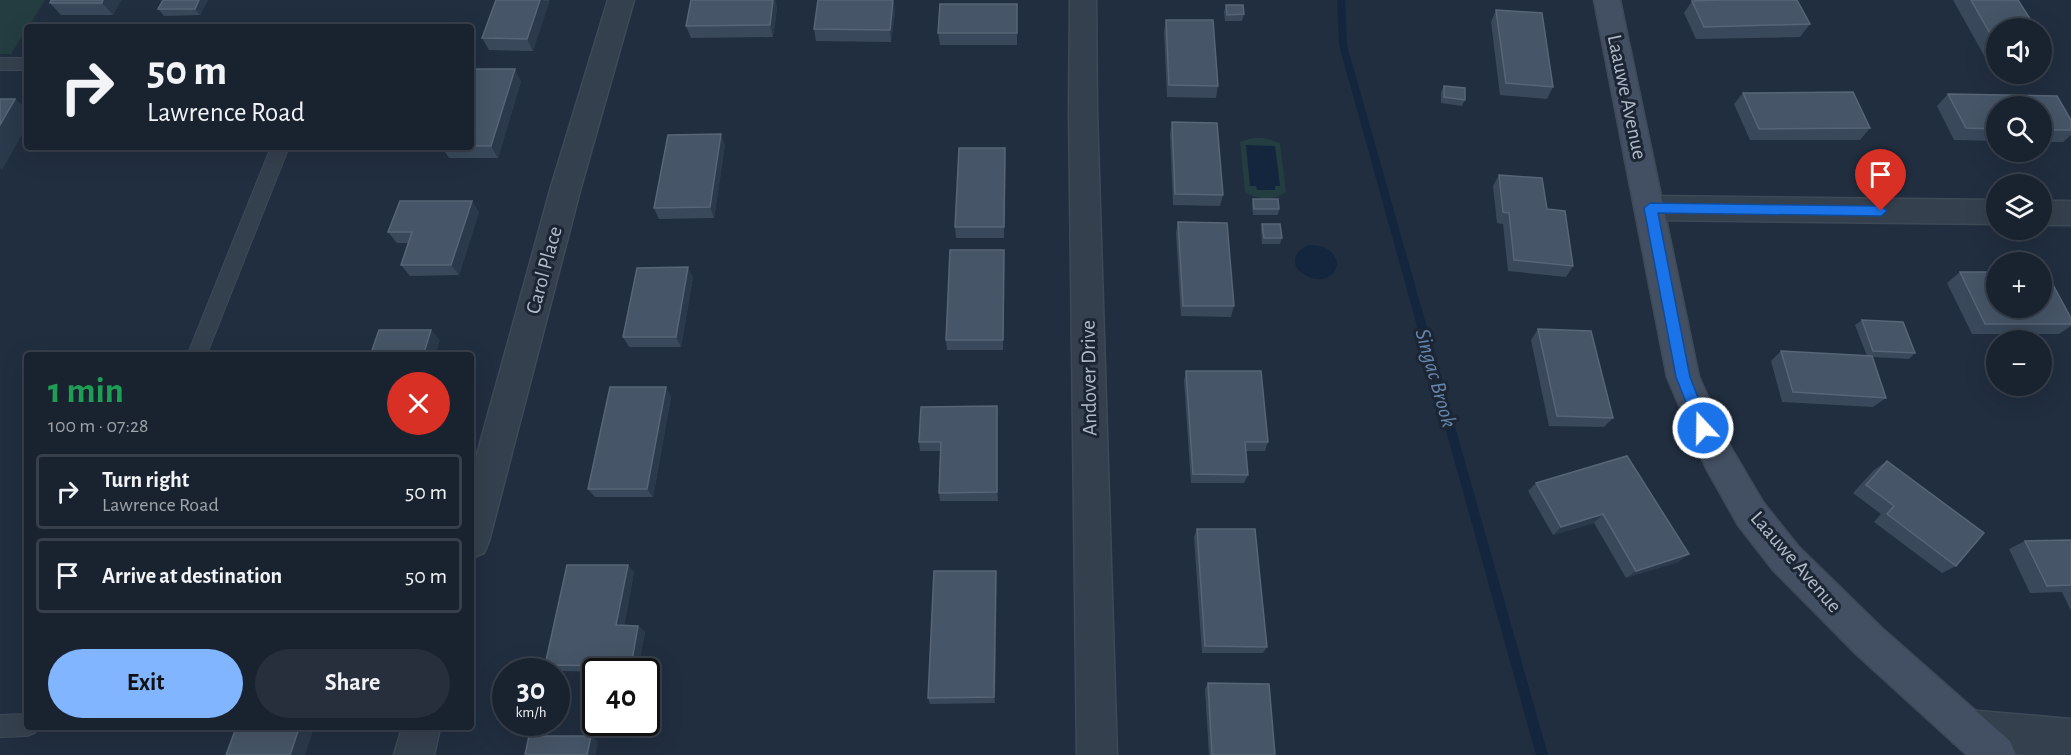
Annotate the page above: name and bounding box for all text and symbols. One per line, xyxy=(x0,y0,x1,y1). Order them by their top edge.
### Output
map controls xyxy=(1986,18,2052,396)
button: sound xyxy=(1986,18,2052,84)
street label: Laauwe Avenue xyxy=(1604,33,1650,161)
icon: right xyxy=(48,48,126,126)
text: 50 m xyxy=(147,50,227,92)
button: search xyxy=(1986,96,2052,162)
text: Lawrence Road xyxy=(147,99,305,126)
pin xyxy=(1855,149,1906,211)
icon: arrive xyxy=(1864,158,1897,191)
button: layers xyxy=(1986,174,2052,240)
street label: Carol Place xyxy=(522,224,566,316)
button: + xyxy=(1986,252,2052,318)
street label: Andover Drive xyxy=(1077,320,1101,436)
water label: Singac Brook xyxy=(1411,326,1461,430)
button: − xyxy=(1986,330,2052,396)
button: close xyxy=(387,372,450,435)
text: 1 min xyxy=(48,373,124,409)
position arrow xyxy=(1671,396,1735,460)
text: 100 m · 07:28 xyxy=(48,416,149,436)
text: Turn right xyxy=(102,469,189,491)
icon: right xyxy=(51,475,84,508)
text: 50 m xyxy=(405,481,447,503)
text: Lawrence Road xyxy=(102,495,219,515)
street label: Laauwe Avenue xyxy=(1746,507,1846,617)
icon: arrive xyxy=(51,559,84,592)
text: Arrive at destination xyxy=(102,565,282,587)
text: 50 m xyxy=(405,565,447,587)
button: Exit xyxy=(48,649,243,718)
button: Share xyxy=(255,649,450,718)
speed limit sign: 40 xyxy=(582,658,660,736)
text: 30 xyxy=(517,675,545,705)
text: km/h xyxy=(516,705,546,720)

